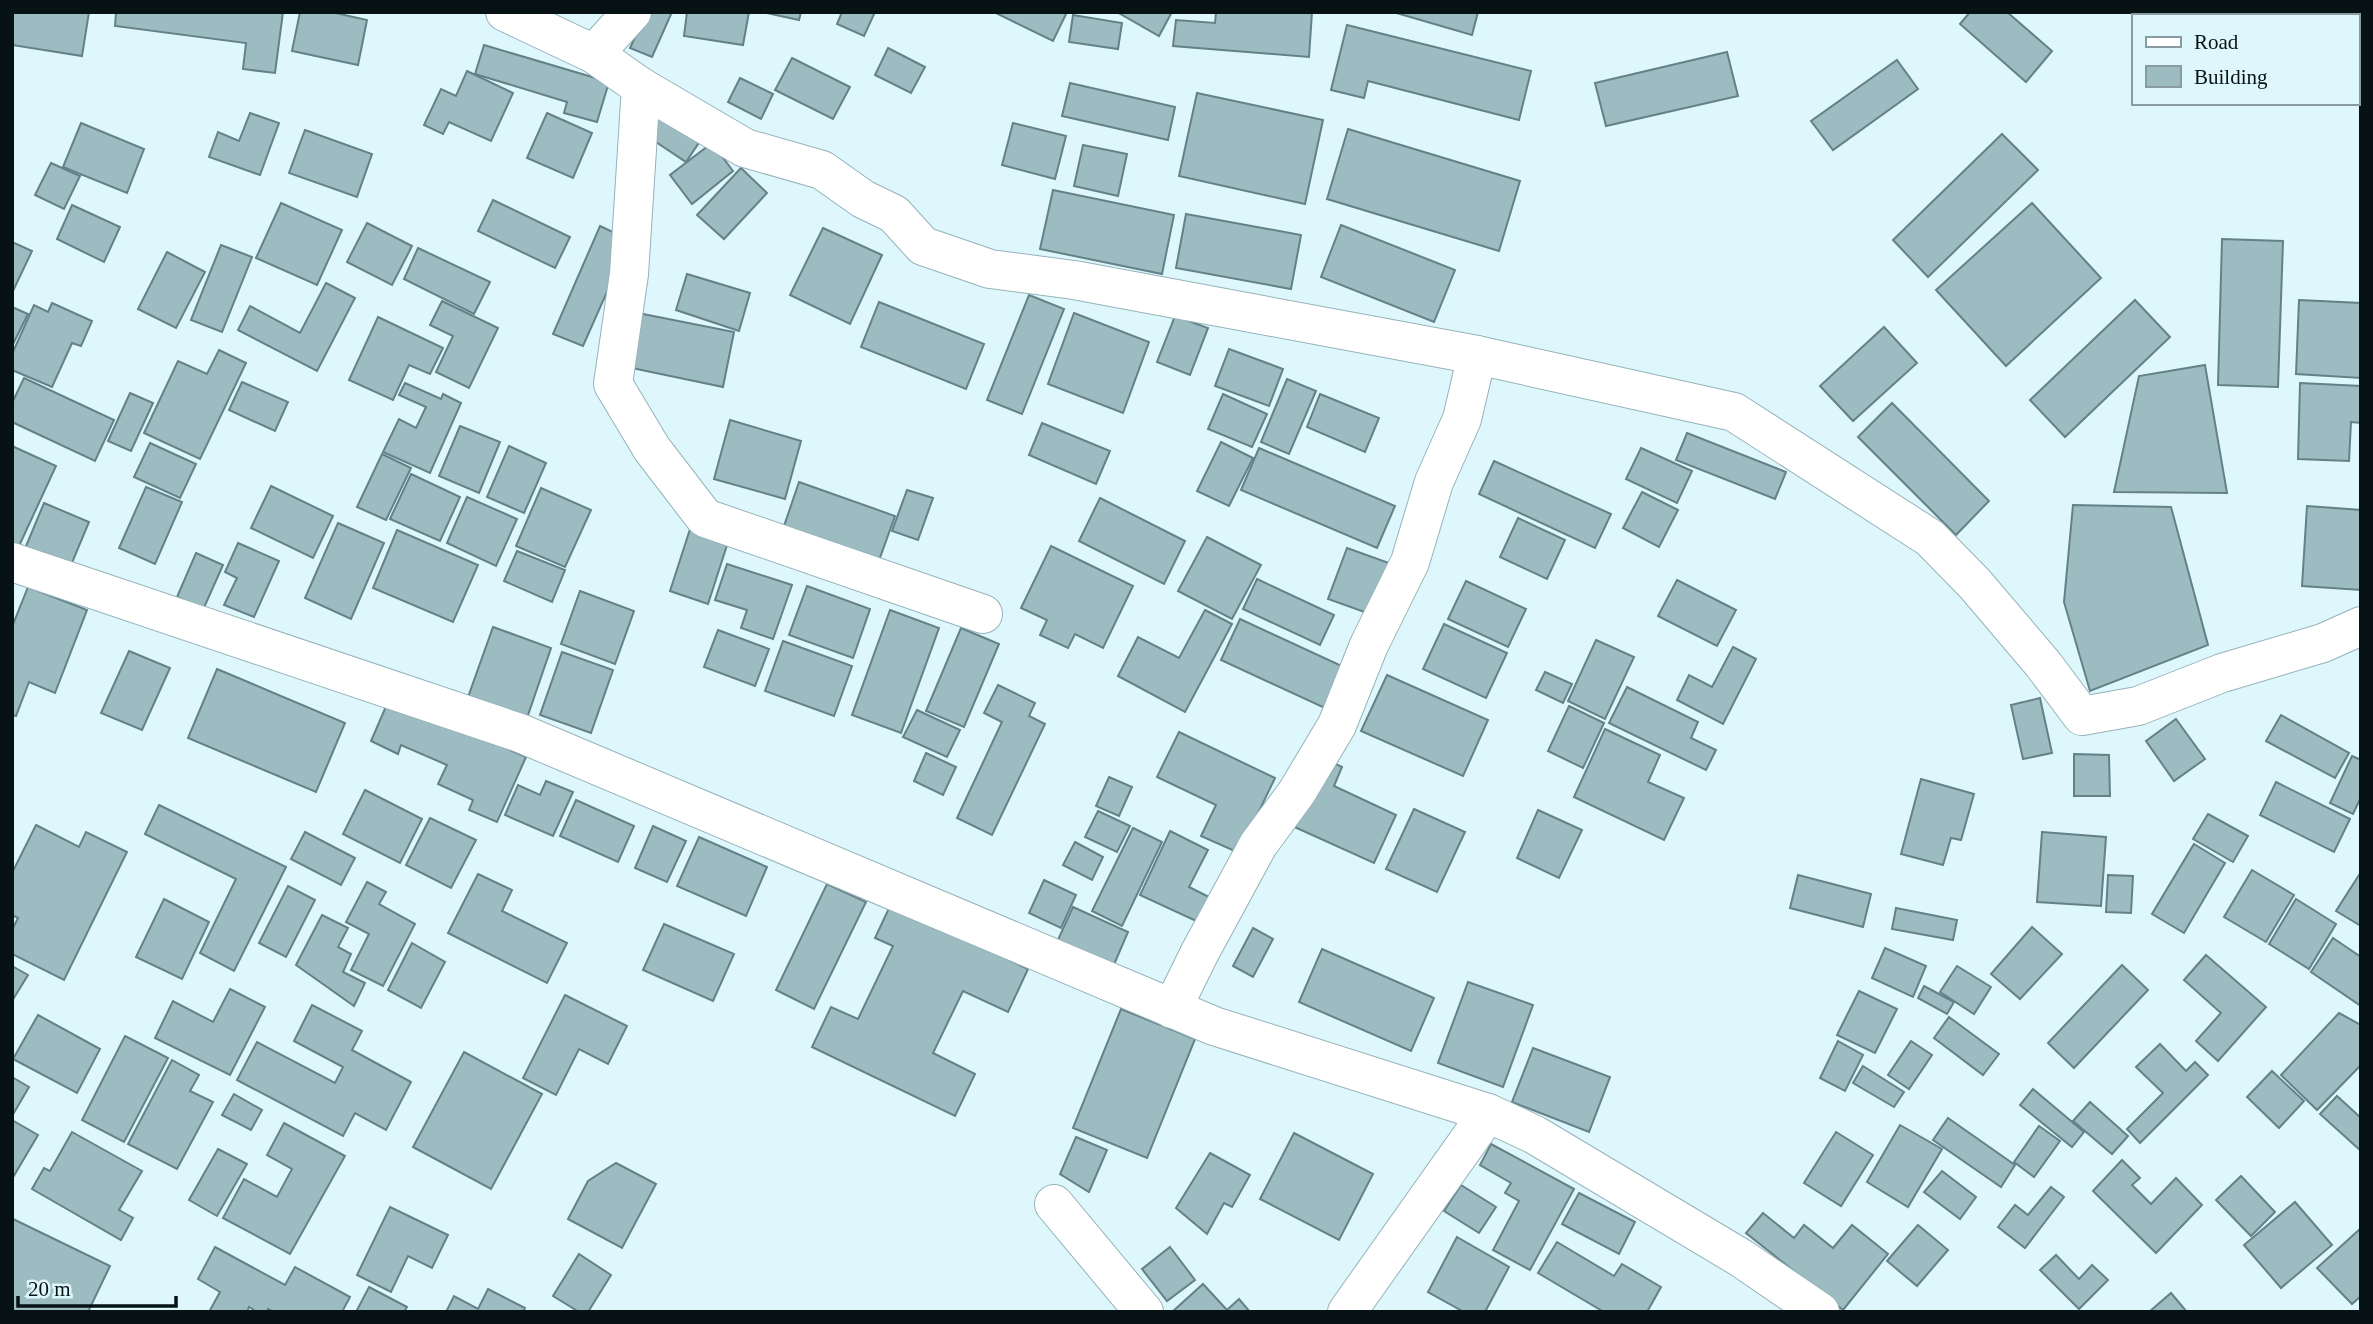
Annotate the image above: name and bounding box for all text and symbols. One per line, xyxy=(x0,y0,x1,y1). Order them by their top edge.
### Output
legend xyxy=(2132,14,2359,105)
text: Road xyxy=(2194,30,2239,54)
text: Building xyxy=(2194,65,2268,89)
scale bar xyxy=(18,1264,175,1308)
text: 20 m xyxy=(28,1277,71,1301)

